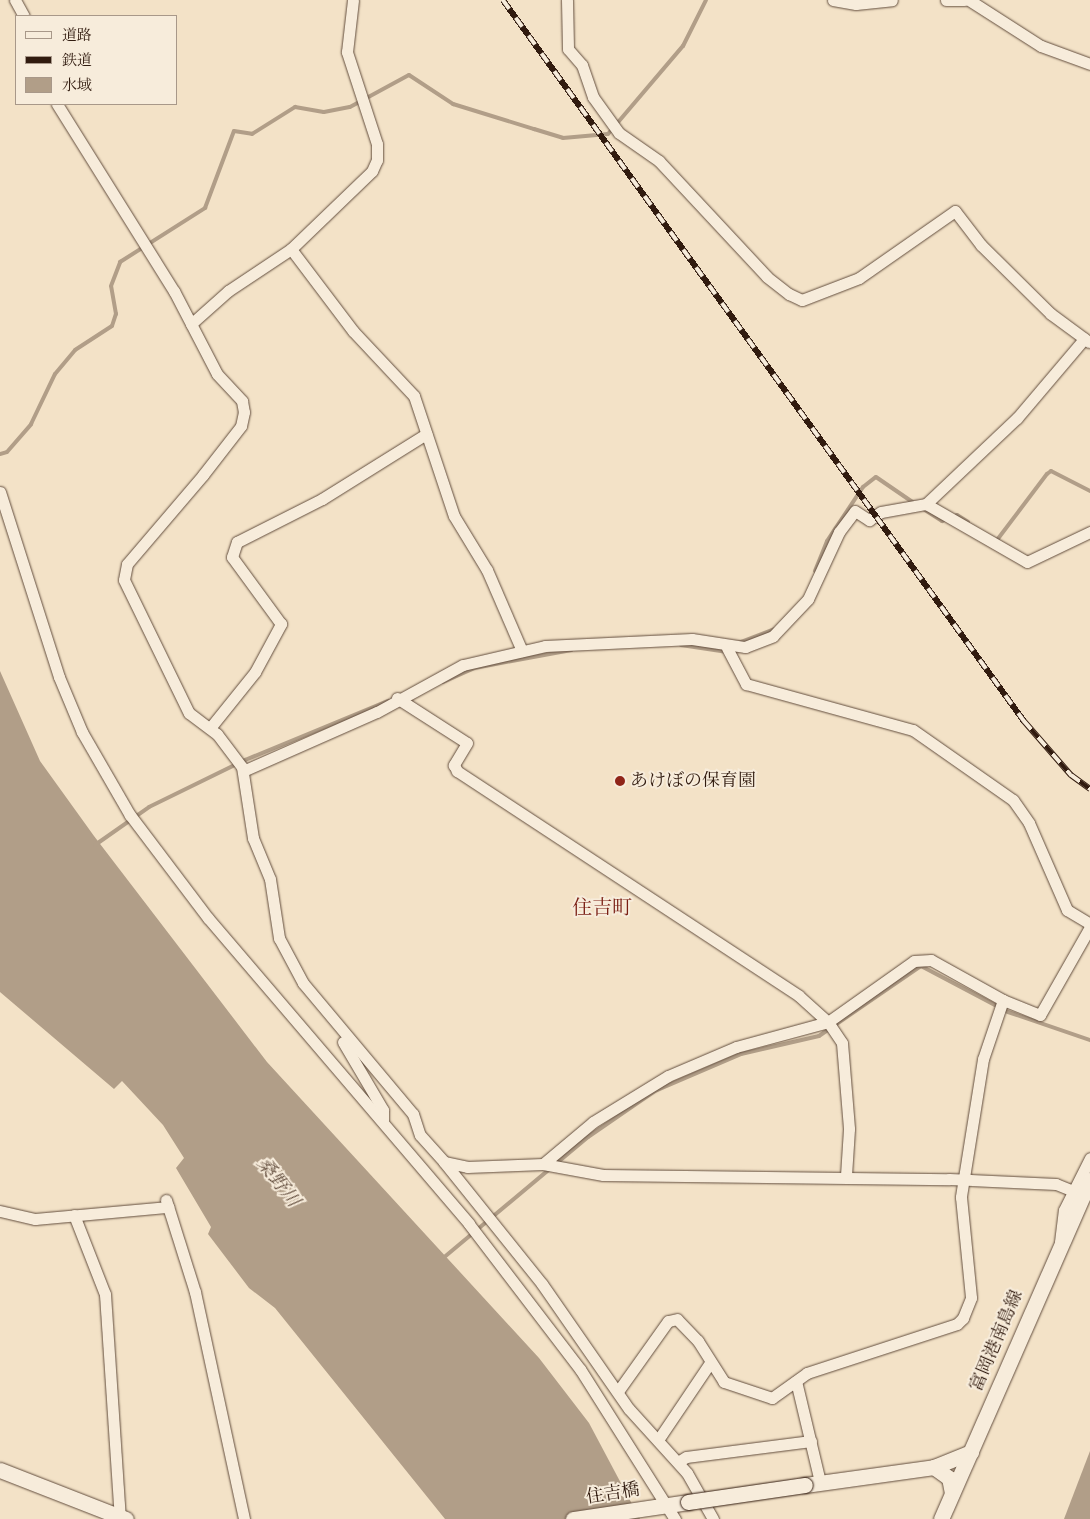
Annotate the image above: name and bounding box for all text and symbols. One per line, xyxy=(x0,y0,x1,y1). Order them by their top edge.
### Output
legend xyxy=(15,15,178,105)
text: 道路 xyxy=(62,29,92,44)
text: 鉄道 xyxy=(62,54,92,69)
text: 水域 xyxy=(62,79,92,94)
place label: あけぼの保育園 xyxy=(630,770,756,792)
marker: あけぼの保育園 xyxy=(614,775,626,787)
district label: 住吉町 xyxy=(572,897,632,921)
water label: 桑野川 xyxy=(250,1154,304,1212)
street label: 富岡港南島線 xyxy=(966,1287,1028,1395)
street label: 住吉橋 xyxy=(585,1479,641,1509)

